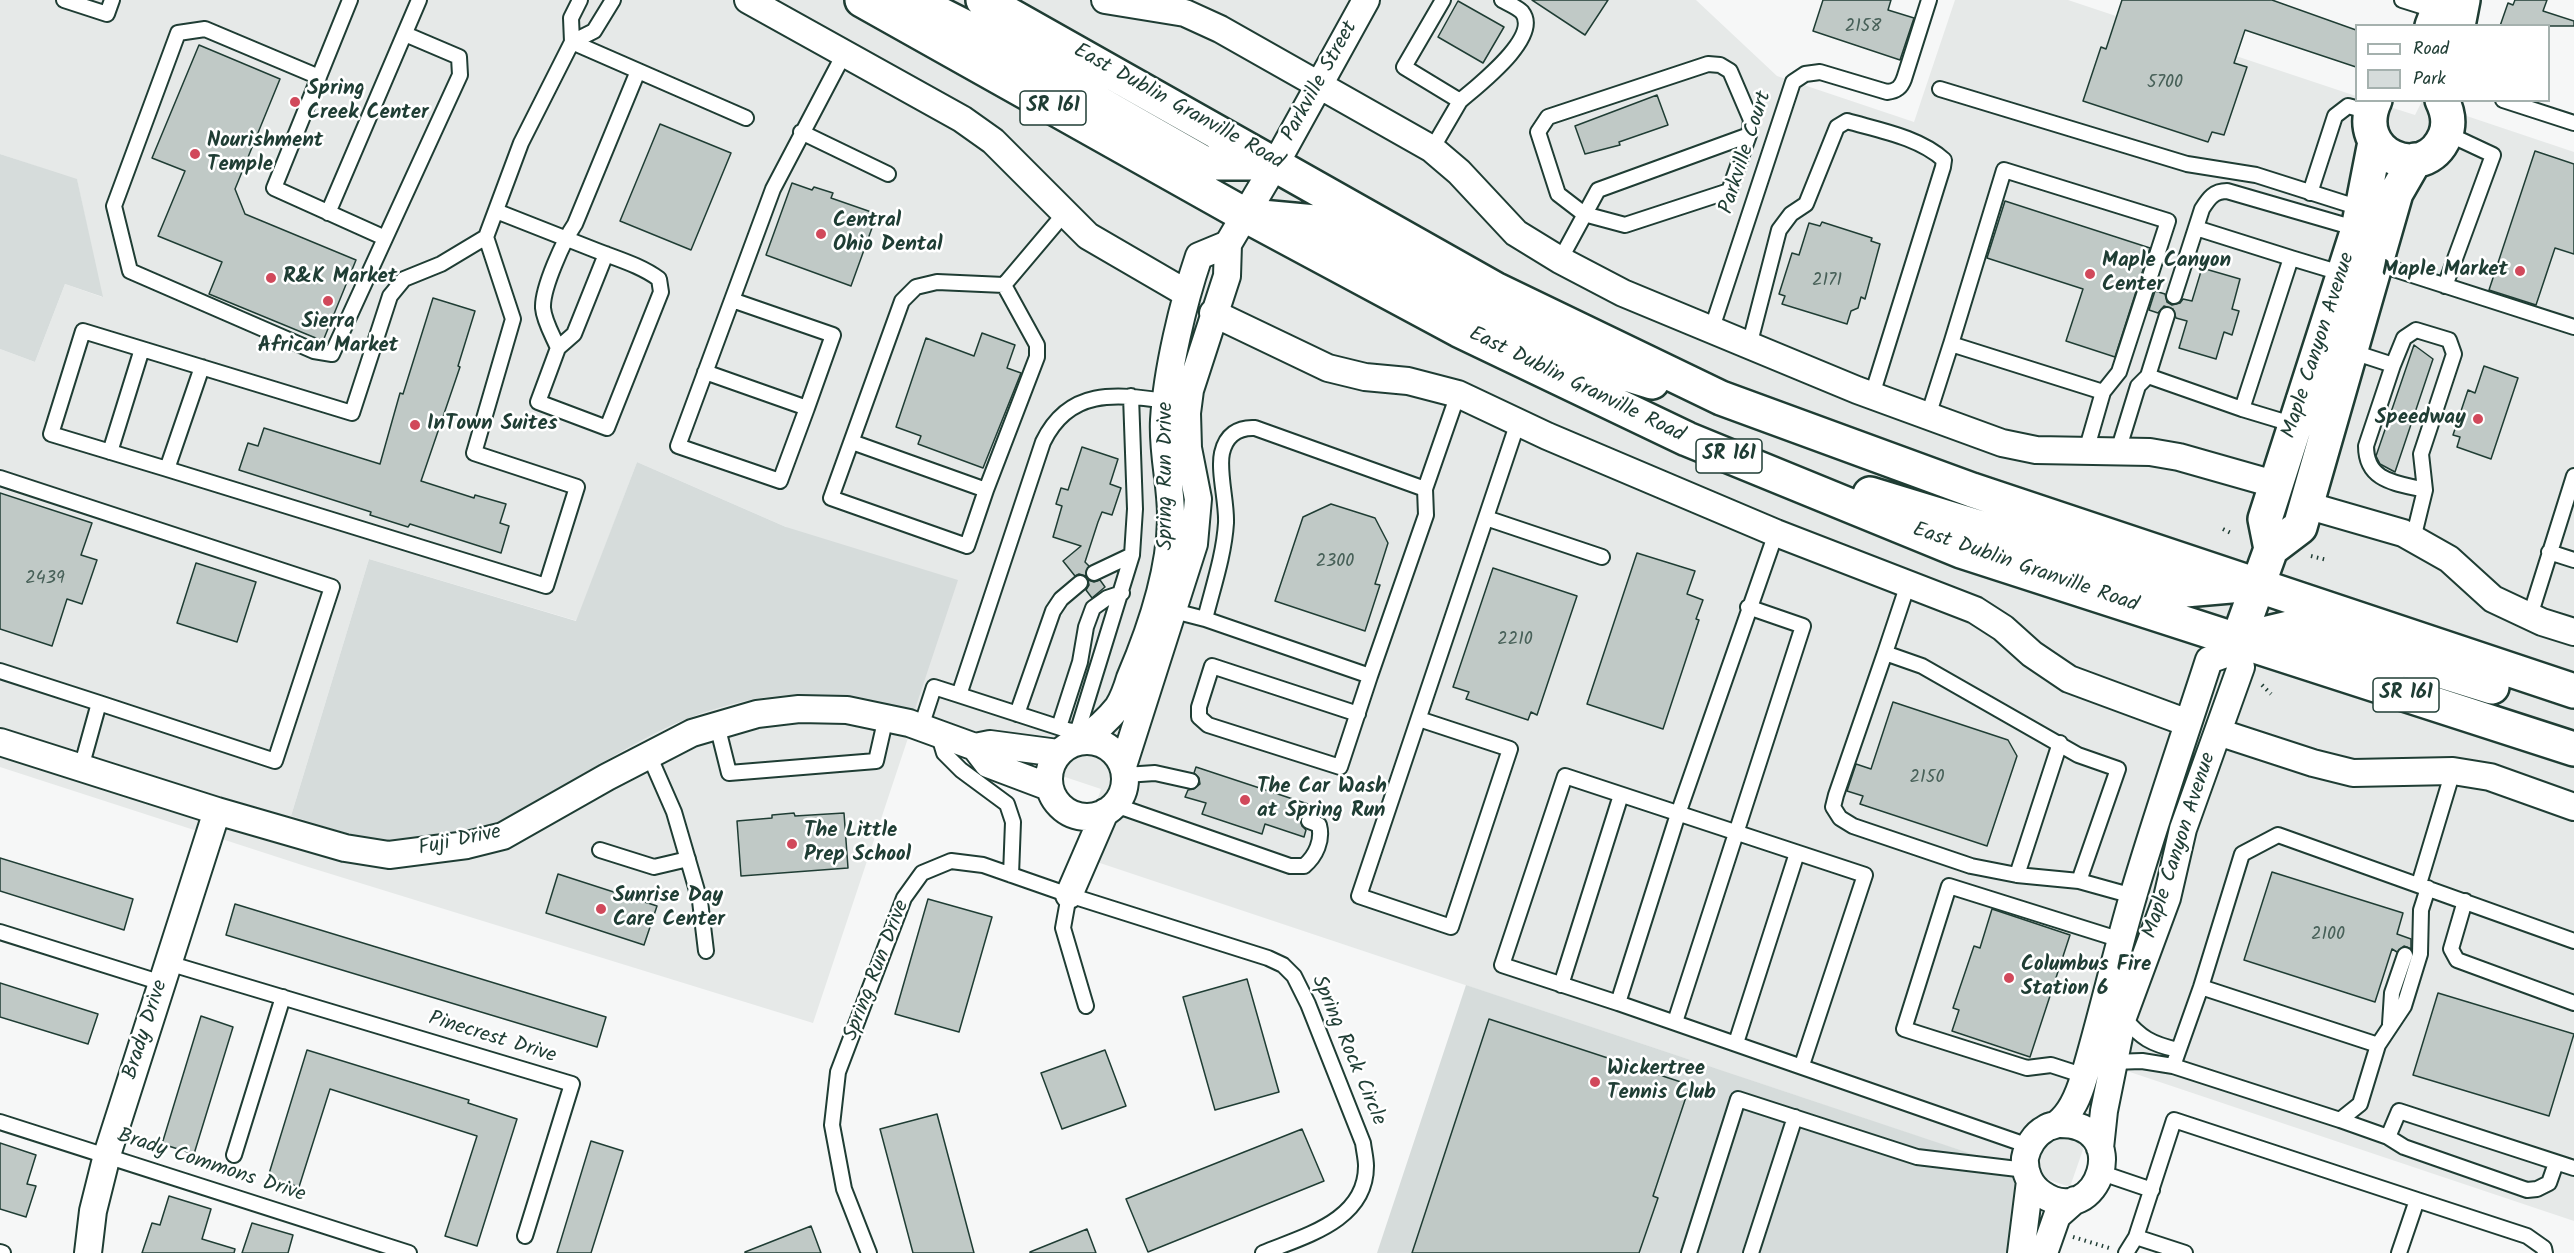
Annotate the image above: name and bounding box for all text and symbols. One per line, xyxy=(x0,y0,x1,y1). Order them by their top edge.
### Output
house number: 2158 xyxy=(1845,17,1881,39)
street label: Parkville Street xyxy=(1278,18,1364,146)
legend xyxy=(2355,24,2550,102)
text: Road xyxy=(2413,35,2449,64)
street label: East Dublin Granville Road xyxy=(1068,40,1288,176)
text: Park xyxy=(2413,65,2446,94)
house number: 5700 xyxy=(2147,73,2183,95)
place label: Spring Creek Center xyxy=(307,77,429,127)
street label: Parkville Court xyxy=(1715,89,1779,217)
road number: SR 161 xyxy=(1020,91,1086,125)
marker: Spring Creek Center xyxy=(288,95,302,109)
place label: Nourishment Temple xyxy=(207,129,323,179)
marker: Nourishment Temple xyxy=(188,147,202,161)
place label: Central Ohio Dental xyxy=(833,209,943,259)
marker: Central Ohio Dental xyxy=(814,227,828,241)
place label: Maple Canyon Center xyxy=(2102,249,2231,299)
street label: Maple Canyon Avenue xyxy=(2278,250,2362,442)
place label: Maple Market xyxy=(2382,258,2508,284)
marker: Maple Market xyxy=(2513,264,2527,278)
place label: R&K Market xyxy=(283,265,397,291)
marker: Maple Canyon Center xyxy=(2083,267,2097,281)
marker: R&K Market xyxy=(264,271,278,285)
house number: 2171 xyxy=(1812,271,1842,293)
marker: Sierra African Market xyxy=(321,294,335,308)
place label: Sierra African Market xyxy=(258,310,398,360)
street label: East Dublin Granville Road xyxy=(1464,323,1688,449)
street label: Spring Run Drive xyxy=(1154,402,1180,550)
place label: Speedway xyxy=(2375,406,2466,432)
place label: InTown Suites xyxy=(427,412,558,438)
marker: Speedway xyxy=(2471,412,2485,426)
marker: InTown Suites xyxy=(408,418,422,432)
road number: SR 161 xyxy=(1696,439,1762,473)
street label: East Dublin Granville Road xyxy=(1909,519,2141,619)
house number: 2300 xyxy=(1316,552,1354,574)
house number: 2439 xyxy=(25,569,65,591)
house number: 2210 xyxy=(1497,630,1533,652)
road number: SR 161 xyxy=(2373,678,2439,712)
street label: Maple Canyon Avenue xyxy=(2139,750,2223,942)
house number: 2150 xyxy=(1910,768,1944,790)
place label: The Car Wash at Spring Run xyxy=(1257,775,1387,825)
marker: The Car Wash at Spring Run xyxy=(1238,793,1252,807)
place label: The Little Prep School xyxy=(804,819,911,869)
street label: Fuji Drive xyxy=(416,821,504,863)
marker: The Little Prep School xyxy=(785,837,799,851)
place label: Sunrise Day Care Center xyxy=(613,884,725,934)
street label: Spring Run Drive xyxy=(840,897,916,1045)
marker: Sunrise Day Care Center xyxy=(594,902,608,916)
house number: 2100 xyxy=(2311,925,2345,947)
place label: Columbus Fire Station 6 xyxy=(2021,953,2151,1003)
marker: Columbus Fire Station 6 xyxy=(2002,971,2016,985)
street label: Spring Rock Circle xyxy=(1304,972,1390,1130)
street label: Brady Drive xyxy=(119,977,175,1083)
street label: Pinecrest Drive xyxy=(425,1008,559,1070)
place label: Wickertree Tennis Club xyxy=(1607,1057,1716,1107)
marker: Wickertree Tennis Club xyxy=(1588,1075,1602,1089)
street label: Brady Commons Drive xyxy=(114,1125,308,1209)

